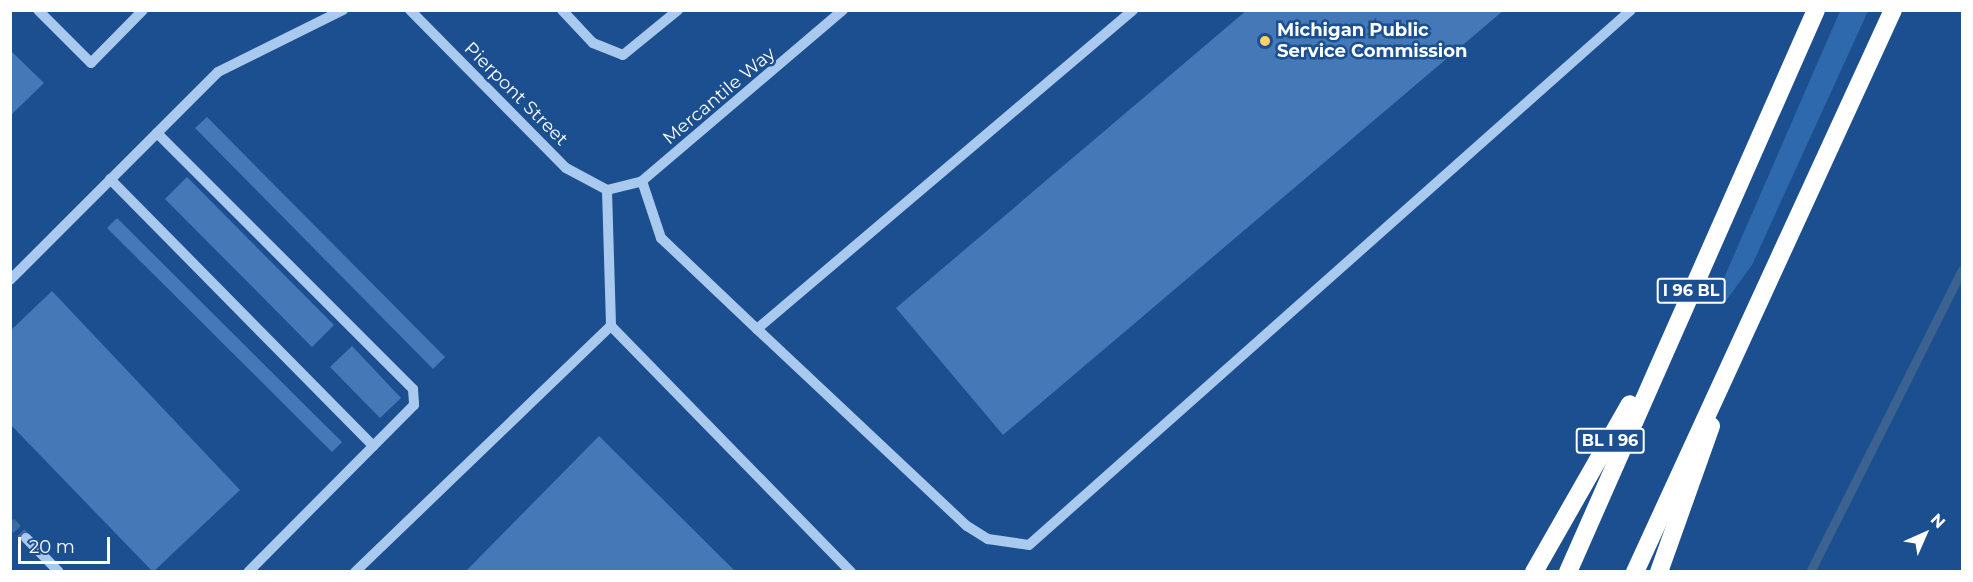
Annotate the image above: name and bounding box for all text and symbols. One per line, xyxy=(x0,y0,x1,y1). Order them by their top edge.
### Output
place label: Michigan Public Service Commission xyxy=(1277,20,1467,63)
marker: Michigan Public Service Commission xyxy=(1258,34,1272,48)
street label: Pierpont Street xyxy=(460,38,572,150)
street label: Mercantile Way xyxy=(659,43,779,149)
road number: I 96 BL xyxy=(1656,278,1726,304)
road number: BL I 96 xyxy=(1576,428,1644,454)
north arrow xyxy=(1895,504,1955,564)
text: N xyxy=(1927,510,1949,532)
scale bar xyxy=(21,525,112,563)
text: 20 m xyxy=(29,536,75,558)

